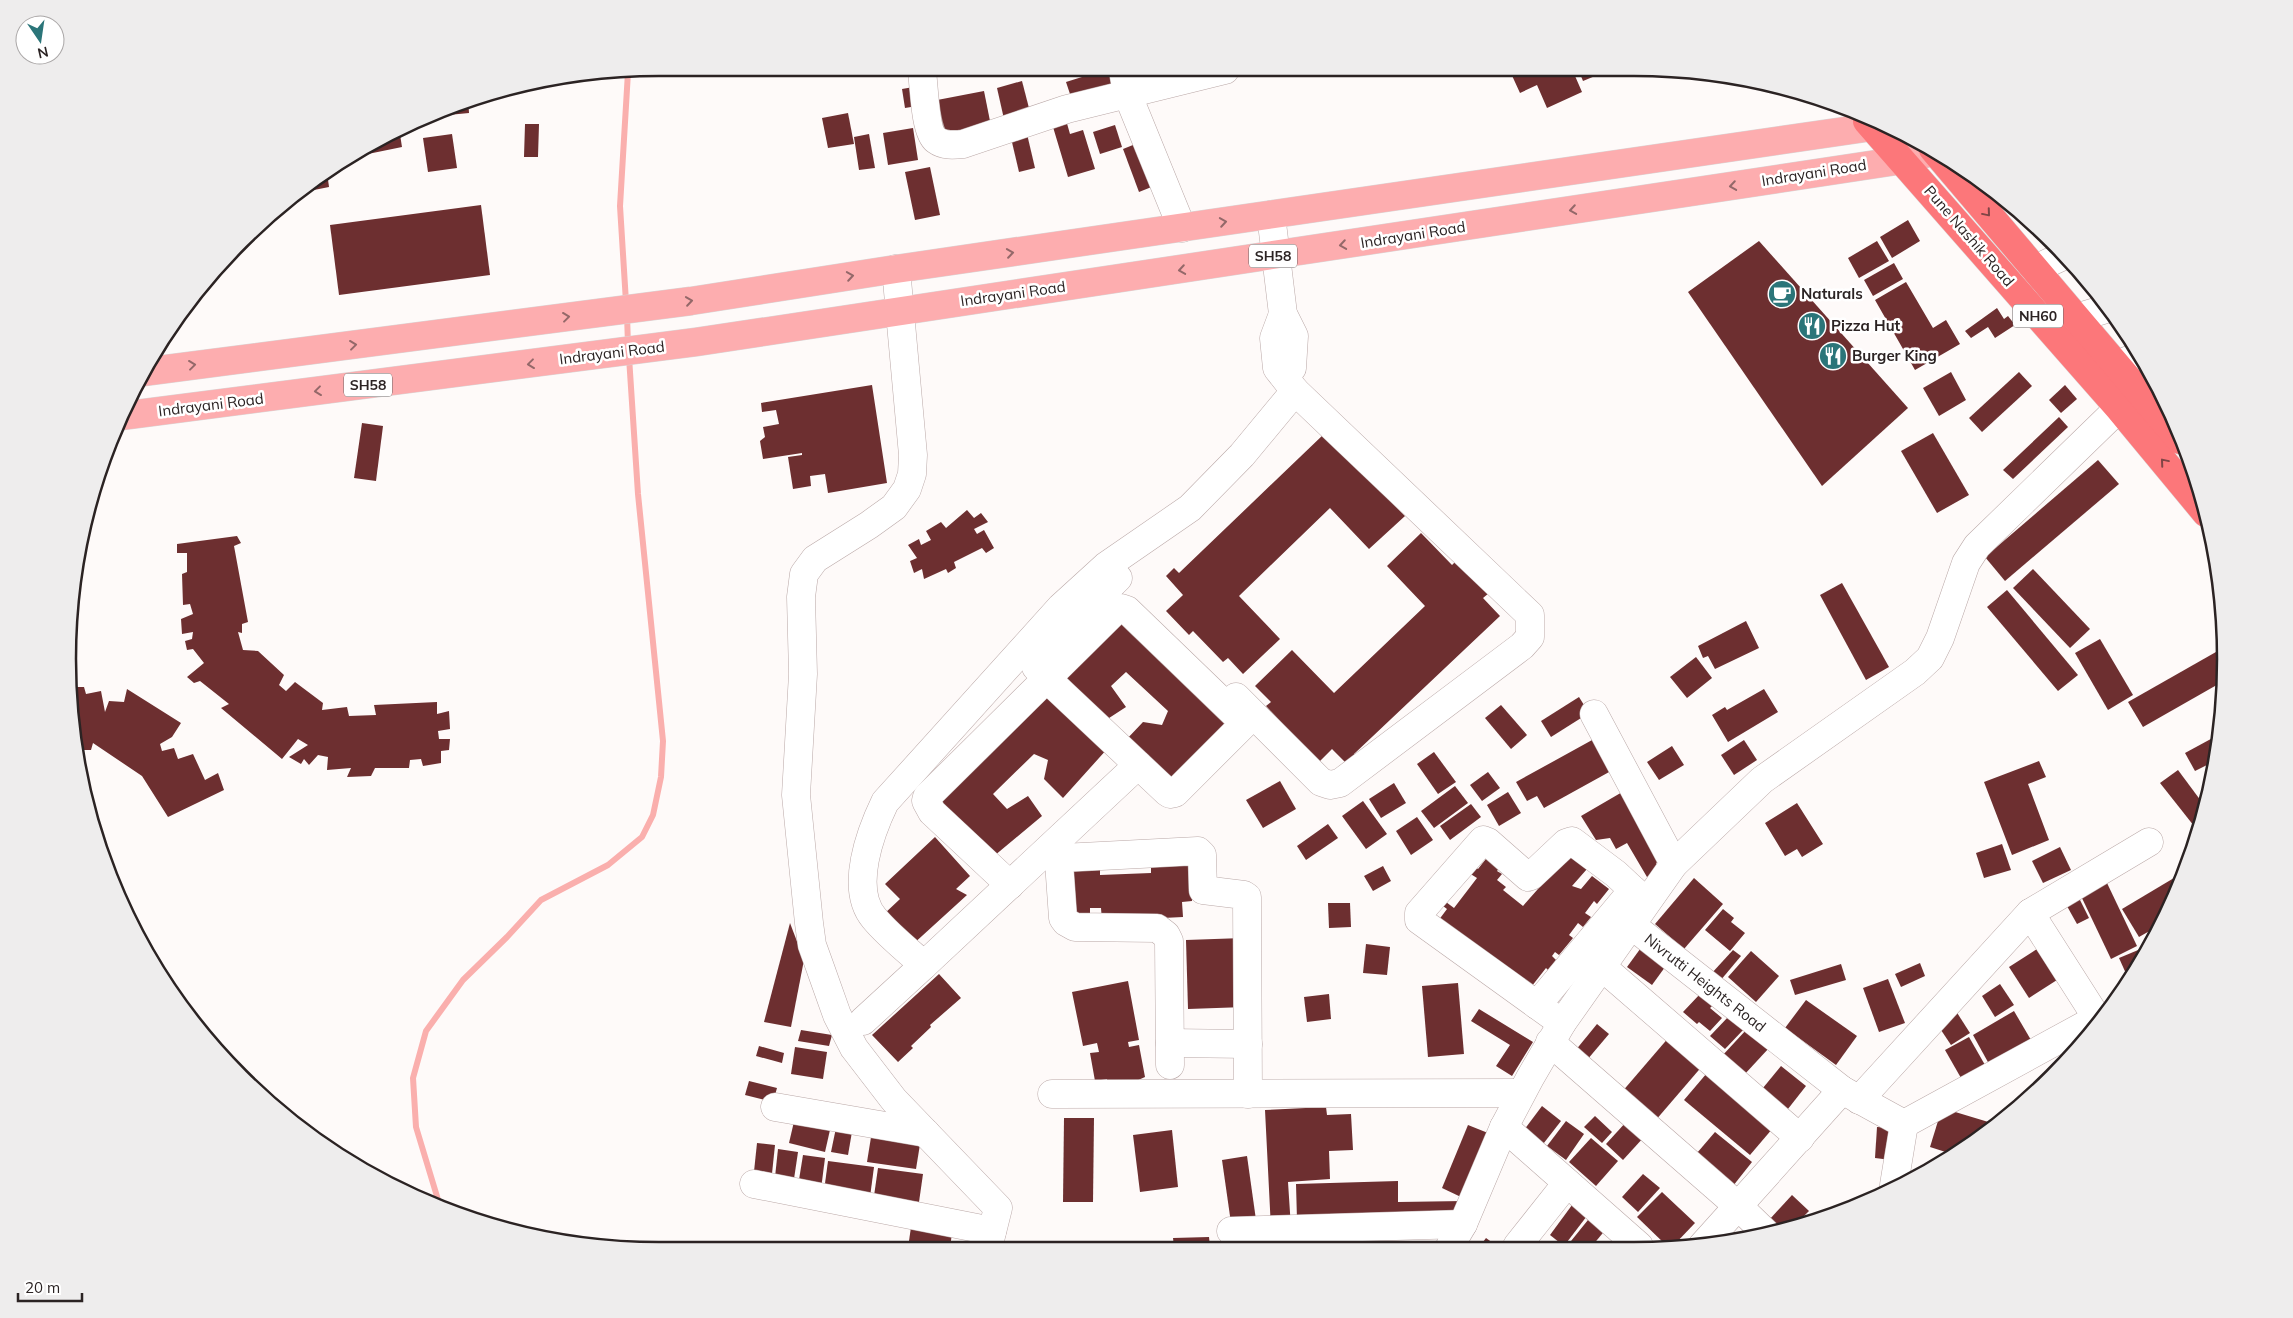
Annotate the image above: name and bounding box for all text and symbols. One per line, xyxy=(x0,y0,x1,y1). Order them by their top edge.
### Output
north arrow xyxy=(15,15,65,65)
text: N xyxy=(36,43,50,63)
street label: Indrayani Road xyxy=(1760,155,1868,190)
one-way arrow xyxy=(1729,180,1738,190)
street label: Pune Nashik Road xyxy=(1920,181,2018,290)
one-way arrow xyxy=(1568,205,1577,215)
one-way arrow xyxy=(1982,207,1990,216)
street label: Indrayani Road xyxy=(1359,217,1467,252)
one-way arrow xyxy=(1219,218,1228,228)
one-way arrow xyxy=(1339,240,1347,250)
road number: SH58 xyxy=(1249,245,1297,268)
one-way arrow xyxy=(1007,248,1015,259)
one-way arrow xyxy=(1178,264,1187,274)
one-way arrow xyxy=(846,271,854,282)
street label: Indrayani Road xyxy=(959,277,1067,310)
cafe icon: Naturals xyxy=(1767,279,1797,309)
place label: Naturals xyxy=(1801,284,1863,303)
one-way arrow xyxy=(685,296,693,307)
road number: NH60 xyxy=(2013,304,2063,328)
restaurant icon: Pizza Hut xyxy=(1797,311,1827,341)
one-way arrow xyxy=(563,312,571,323)
place label: Pizza Hut xyxy=(1831,316,1901,335)
street label: Indrayani Road xyxy=(558,337,666,368)
one-way arrow xyxy=(349,340,357,350)
restaurant icon: Burger King xyxy=(1818,341,1848,371)
place label: Burger King xyxy=(1852,346,1937,365)
one-way arrow xyxy=(527,358,535,369)
one-way arrow xyxy=(188,360,196,371)
road number: SH58 xyxy=(344,374,392,396)
one-way arrow xyxy=(313,385,321,396)
street label: Indrayani Road xyxy=(157,389,265,420)
one-way arrow xyxy=(2161,459,2170,468)
street label: Nivrutti Heights Road xyxy=(1641,929,1770,1036)
scale bar xyxy=(18,1270,81,1302)
text: 20 m xyxy=(25,1278,60,1297)

